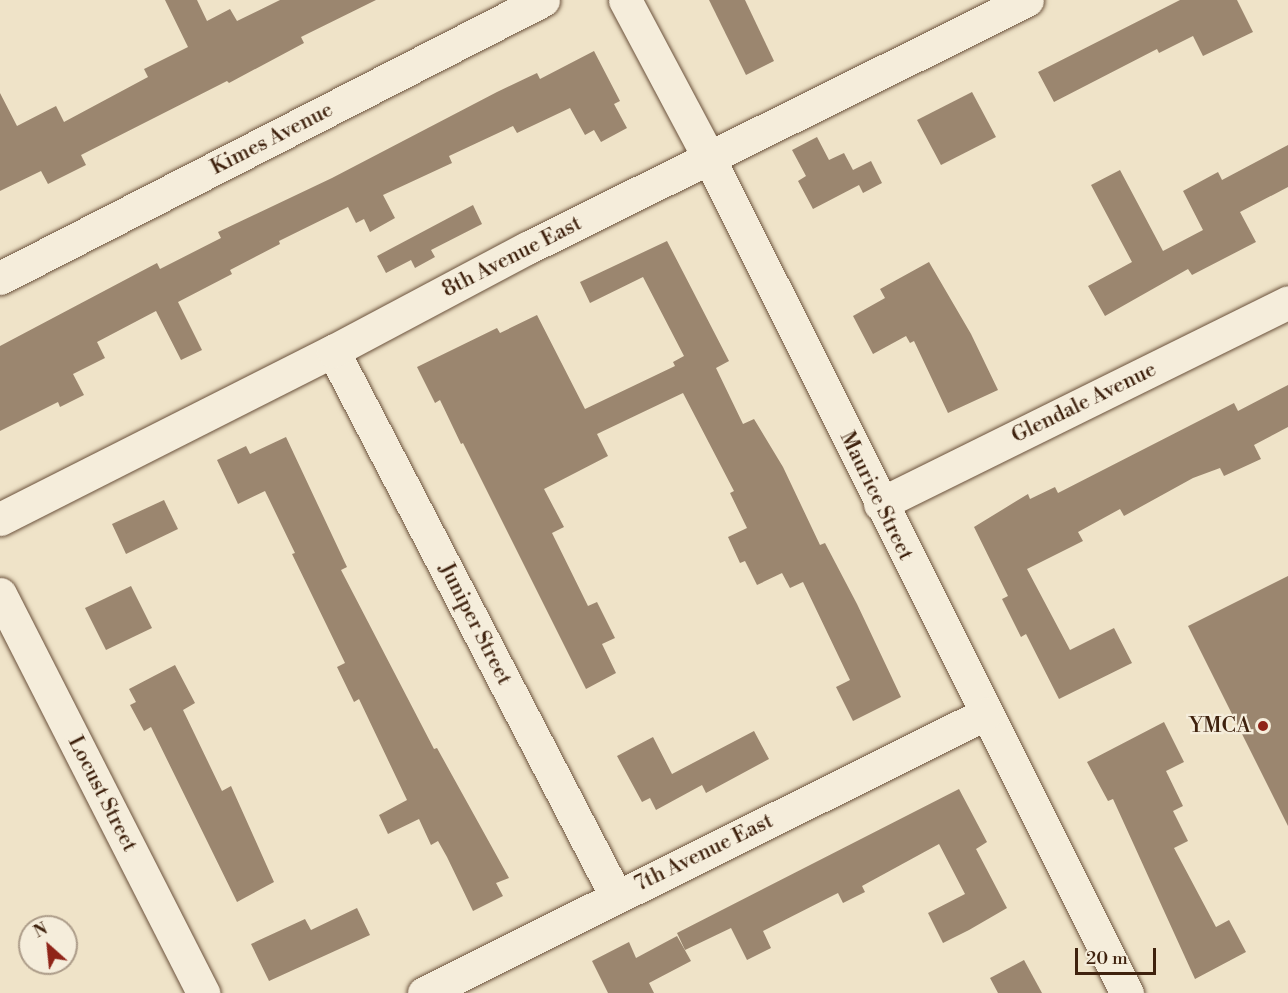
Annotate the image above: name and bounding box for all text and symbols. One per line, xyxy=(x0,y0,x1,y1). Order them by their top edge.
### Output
street label: Kimes Avenue xyxy=(207,97,337,181)
street label: 8th Avenue East xyxy=(438,211,586,303)
street label: Glendale Avenue xyxy=(1008,357,1160,449)
street label: Maurice Street xyxy=(834,427,918,565)
street label: Juniper Street xyxy=(433,559,517,689)
place label: YMCA xyxy=(1189,713,1251,739)
marker: YMCA xyxy=(1256,719,1270,733)
street label: Locust Street xyxy=(62,732,142,856)
street label: 7th Avenue East xyxy=(631,809,777,897)
north arrow xyxy=(18,915,78,975)
text: N xyxy=(31,919,51,943)
scale bar xyxy=(1078,936,1159,974)
text: 20 m xyxy=(1086,947,1128,970)

